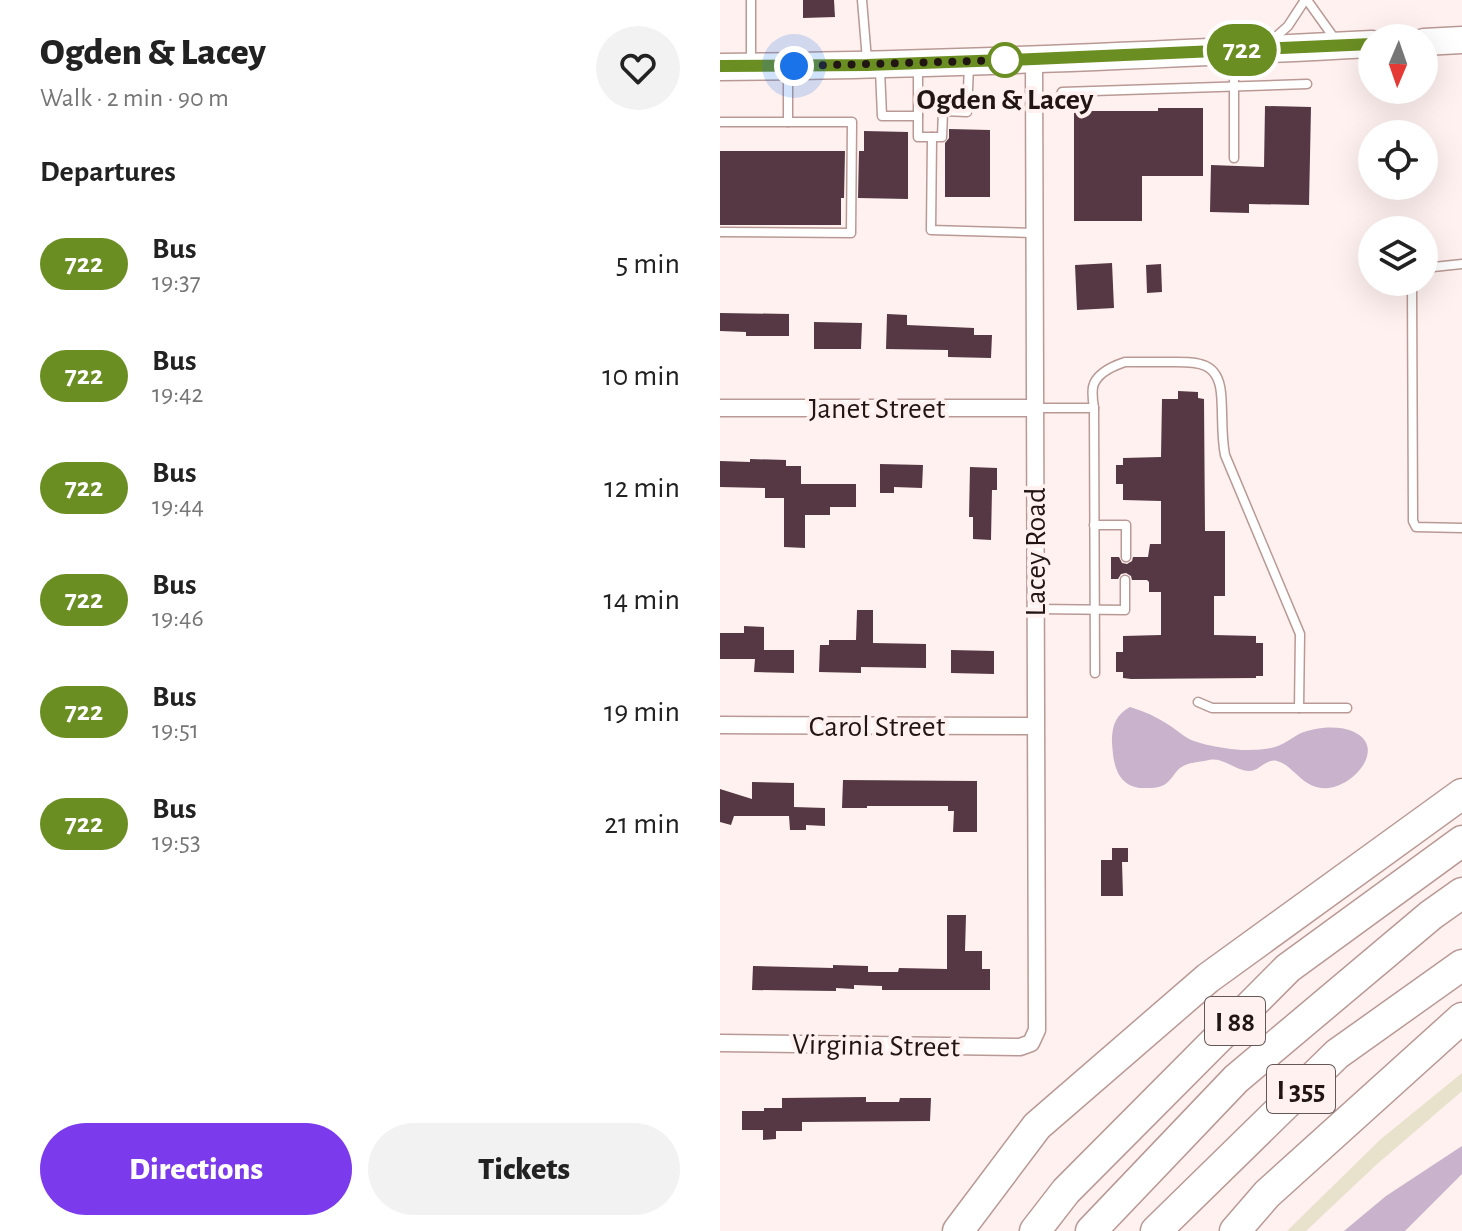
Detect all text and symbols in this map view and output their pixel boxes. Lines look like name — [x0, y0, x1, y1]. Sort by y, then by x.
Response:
line badge: 722 — [1196, 24, 1288, 76]
north arrow — [1358, 24, 1438, 104]
map controls — [1358, 24, 1438, 296]
button: heart — [596, 26, 680, 110]
text: Ogden & Lacey — [40, 34, 266, 72]
text: 722 — [1223, 36, 1261, 64]
marker: Ogden & Lacey — [988, 43, 1022, 77]
your location — [774, 46, 814, 86]
text: Walk · 2 min · 90 m — [40, 85, 229, 111]
place label: Ogden & Lacey — [917, 85, 1094, 115]
button: locate — [1358, 120, 1438, 200]
text: Departures — [40, 157, 176, 187]
button: layers — [1358, 216, 1438, 296]
text: Bus — [152, 234, 197, 264]
text: 5 min — [616, 249, 680, 279]
text: 722 — [65, 250, 103, 278]
text: 19:37 — [152, 269, 201, 295]
text: Bus — [152, 346, 197, 376]
text: 10 min — [602, 361, 680, 391]
text: 722 — [65, 362, 103, 390]
text: 19:42 — [152, 381, 203, 407]
street label: Janet Street — [809, 394, 946, 424]
text: Bus — [152, 458, 197, 488]
text: 12 min — [604, 473, 680, 503]
text: 722 — [65, 474, 103, 502]
street label: Lacey Road — [1021, 487, 1051, 617]
text: 19:44 — [152, 493, 204, 519]
text: Bus — [152, 570, 197, 600]
text: 14 min — [604, 585, 680, 615]
text: 722 — [65, 586, 103, 614]
text: 19:46 — [152, 605, 204, 631]
text: Bus — [152, 682, 197, 712]
text: 19 min — [604, 697, 680, 727]
text: 722 — [65, 698, 103, 726]
street label: Carol Street — [809, 712, 946, 742]
text: 19:51 — [152, 717, 199, 743]
text: Bus — [152, 794, 197, 824]
text: 21 min — [604, 809, 680, 839]
text: 722 — [65, 810, 103, 838]
text: 19:53 — [152, 829, 201, 855]
road number: I 88 — [1205, 997, 1265, 1045]
street label: Virginia Street — [792, 1030, 961, 1062]
road number: I 355 — [1267, 1065, 1335, 1113]
button: Directions — [40, 1123, 352, 1215]
button: Tickets — [368, 1123, 680, 1215]

